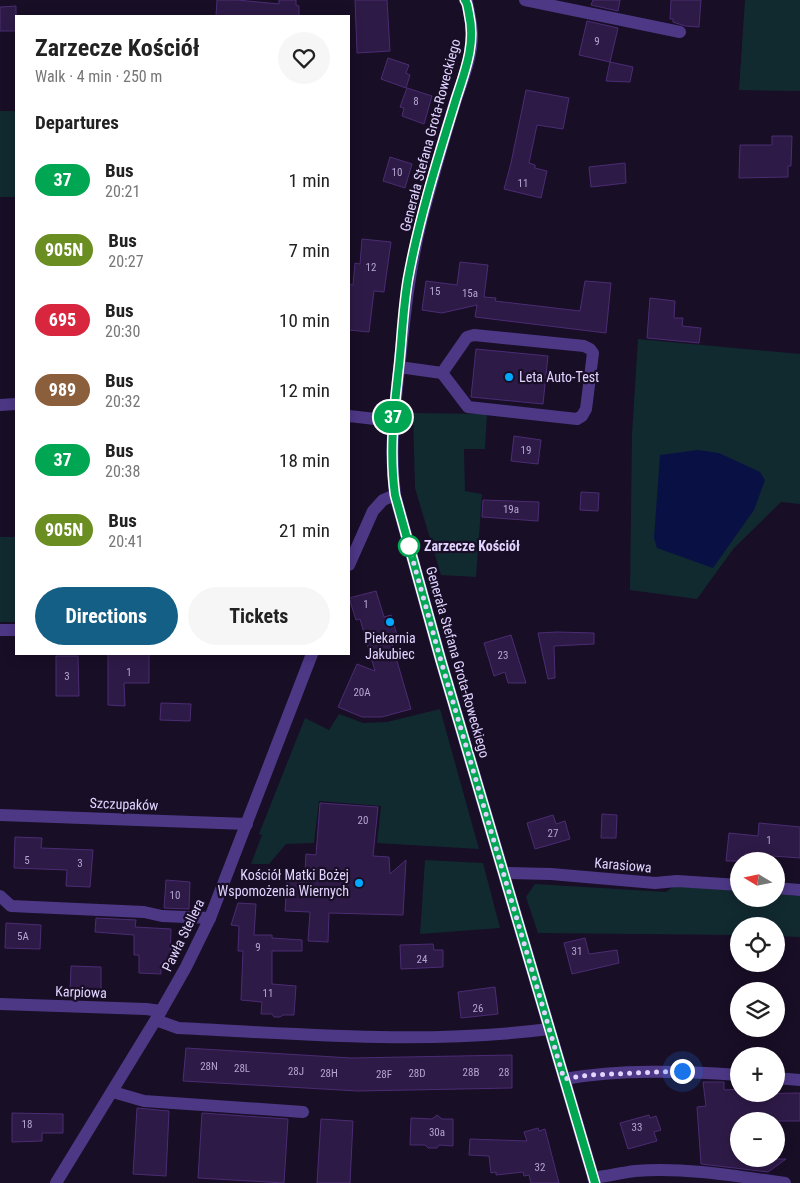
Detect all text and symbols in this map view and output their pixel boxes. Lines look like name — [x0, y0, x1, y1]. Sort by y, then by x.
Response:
button: heart — [278, 32, 330, 84]
text: Zarzecze Kościół — [35, 34, 200, 62]
house number: 9 — [594, 35, 600, 48]
street label: Generała Stefana Grota-Roweckiego — [397, 37, 463, 233]
text: Walk · 4 min · 250 m — [35, 67, 162, 86]
house number: 8 — [413, 95, 419, 108]
text: Departures — [35, 111, 119, 134]
text: Bus — [105, 159, 134, 182]
house number: 10 — [392, 166, 402, 179]
text: 37 — [53, 169, 72, 190]
text: 1 min — [288, 169, 330, 192]
house number: 11 — [518, 177, 528, 190]
text: 20:21 — [105, 182, 140, 201]
text: Bus — [108, 229, 137, 252]
text: 905N — [45, 239, 83, 260]
text: 7 min — [288, 239, 330, 262]
text: 20:27 — [108, 252, 144, 271]
house number: 12 — [366, 261, 376, 274]
house number: 15 — [430, 285, 440, 298]
house number: 15a — [462, 287, 478, 300]
text: Bus — [105, 299, 134, 322]
text: 695 — [49, 309, 76, 330]
text: 10 min — [279, 309, 330, 332]
text: 20:30 — [105, 322, 140, 341]
text: Bus — [105, 369, 134, 392]
place label: Leta Auto-Test — [519, 369, 599, 385]
marker: Leta Auto-Test — [503, 371, 515, 383]
text: 989 — [49, 379, 76, 400]
text: 12 min — [279, 379, 330, 402]
text: 20:32 — [105, 392, 140, 411]
line badge: 37 — [370, 401, 416, 433]
text: 37 — [384, 406, 402, 427]
text: Bus — [105, 439, 134, 462]
house number: 19 — [521, 444, 531, 457]
text: 37 — [53, 449, 72, 470]
text: 18 min — [279, 449, 330, 472]
text: 20:38 — [105, 462, 140, 481]
house number: 19a — [503, 503, 519, 516]
text: Bus — [108, 509, 137, 532]
text: 905N — [45, 519, 83, 540]
text: 21 min — [279, 519, 330, 542]
text: 20:41 — [108, 532, 144, 551]
marker: Zarzecze Kościół — [398, 535, 420, 557]
place label: Zarzecze Kościół — [424, 538, 520, 554]
street label: Generała Stefana Grota-Roweckiego — [423, 564, 493, 760]
button: Directions — [35, 587, 178, 645]
button: Tickets — [188, 587, 330, 645]
house number: 1 — [363, 598, 369, 611]
marker: Piekarnia Jakubiec — [384, 616, 396, 628]
place label: Piekarnia Jakubiec — [364, 630, 416, 662]
house number: 23 — [498, 649, 508, 662]
house number: 1 — [126, 666, 132, 679]
house number: 3 — [64, 670, 70, 683]
house number: 20A — [353, 686, 371, 699]
street label: Szczupaków — [89, 795, 159, 813]
house number: 20 — [358, 814, 368, 827]
house number: 27 — [548, 827, 558, 840]
house number: 1 — [766, 834, 772, 847]
north arrow — [730, 852, 785, 908]
map controls — [730, 852, 785, 1167]
house number: 5 — [24, 854, 30, 867]
street label: Karasiowa — [594, 855, 652, 875]
house number: 3 — [77, 857, 83, 870]
place label: Kościół Matki Bożej Wspomożenia Wiernych — [218, 867, 349, 899]
marker: Kościół Matki Bożej Wspomożenia Wiernych — [353, 877, 365, 889]
house number: 10 — [170, 889, 180, 902]
street label: Pawła Stellera — [159, 896, 207, 974]
button: locate — [730, 917, 785, 972]
house number: 5A — [17, 930, 30, 943]
house number: 9 — [255, 941, 261, 954]
house number: 31 — [572, 945, 582, 958]
house number: 24 — [417, 953, 428, 966]
button: layers — [730, 982, 785, 1037]
street label: Karpiowa — [55, 983, 107, 1001]
house number: 11 — [263, 987, 273, 1000]
house number: 26 — [473, 1002, 483, 1015]
button: + — [730, 1047, 785, 1102]
your location — [670, 1059, 695, 1084]
house number: 28N — [200, 1060, 218, 1073]
house number: 28L — [234, 1062, 250, 1075]
house number: 28J — [288, 1065, 304, 1078]
house number: 28B — [463, 1066, 479, 1079]
house number: 28 — [499, 1066, 509, 1079]
house number: 28H — [320, 1067, 338, 1080]
house number: 28D — [408, 1067, 426, 1080]
house number: 28F — [376, 1068, 392, 1081]
button: − — [730, 1112, 785, 1167]
house number: 18 — [22, 1118, 32, 1131]
house number: 33 — [632, 1121, 642, 1134]
house number: 30a — [429, 1126, 445, 1139]
house number: 32 — [535, 1161, 545, 1174]

